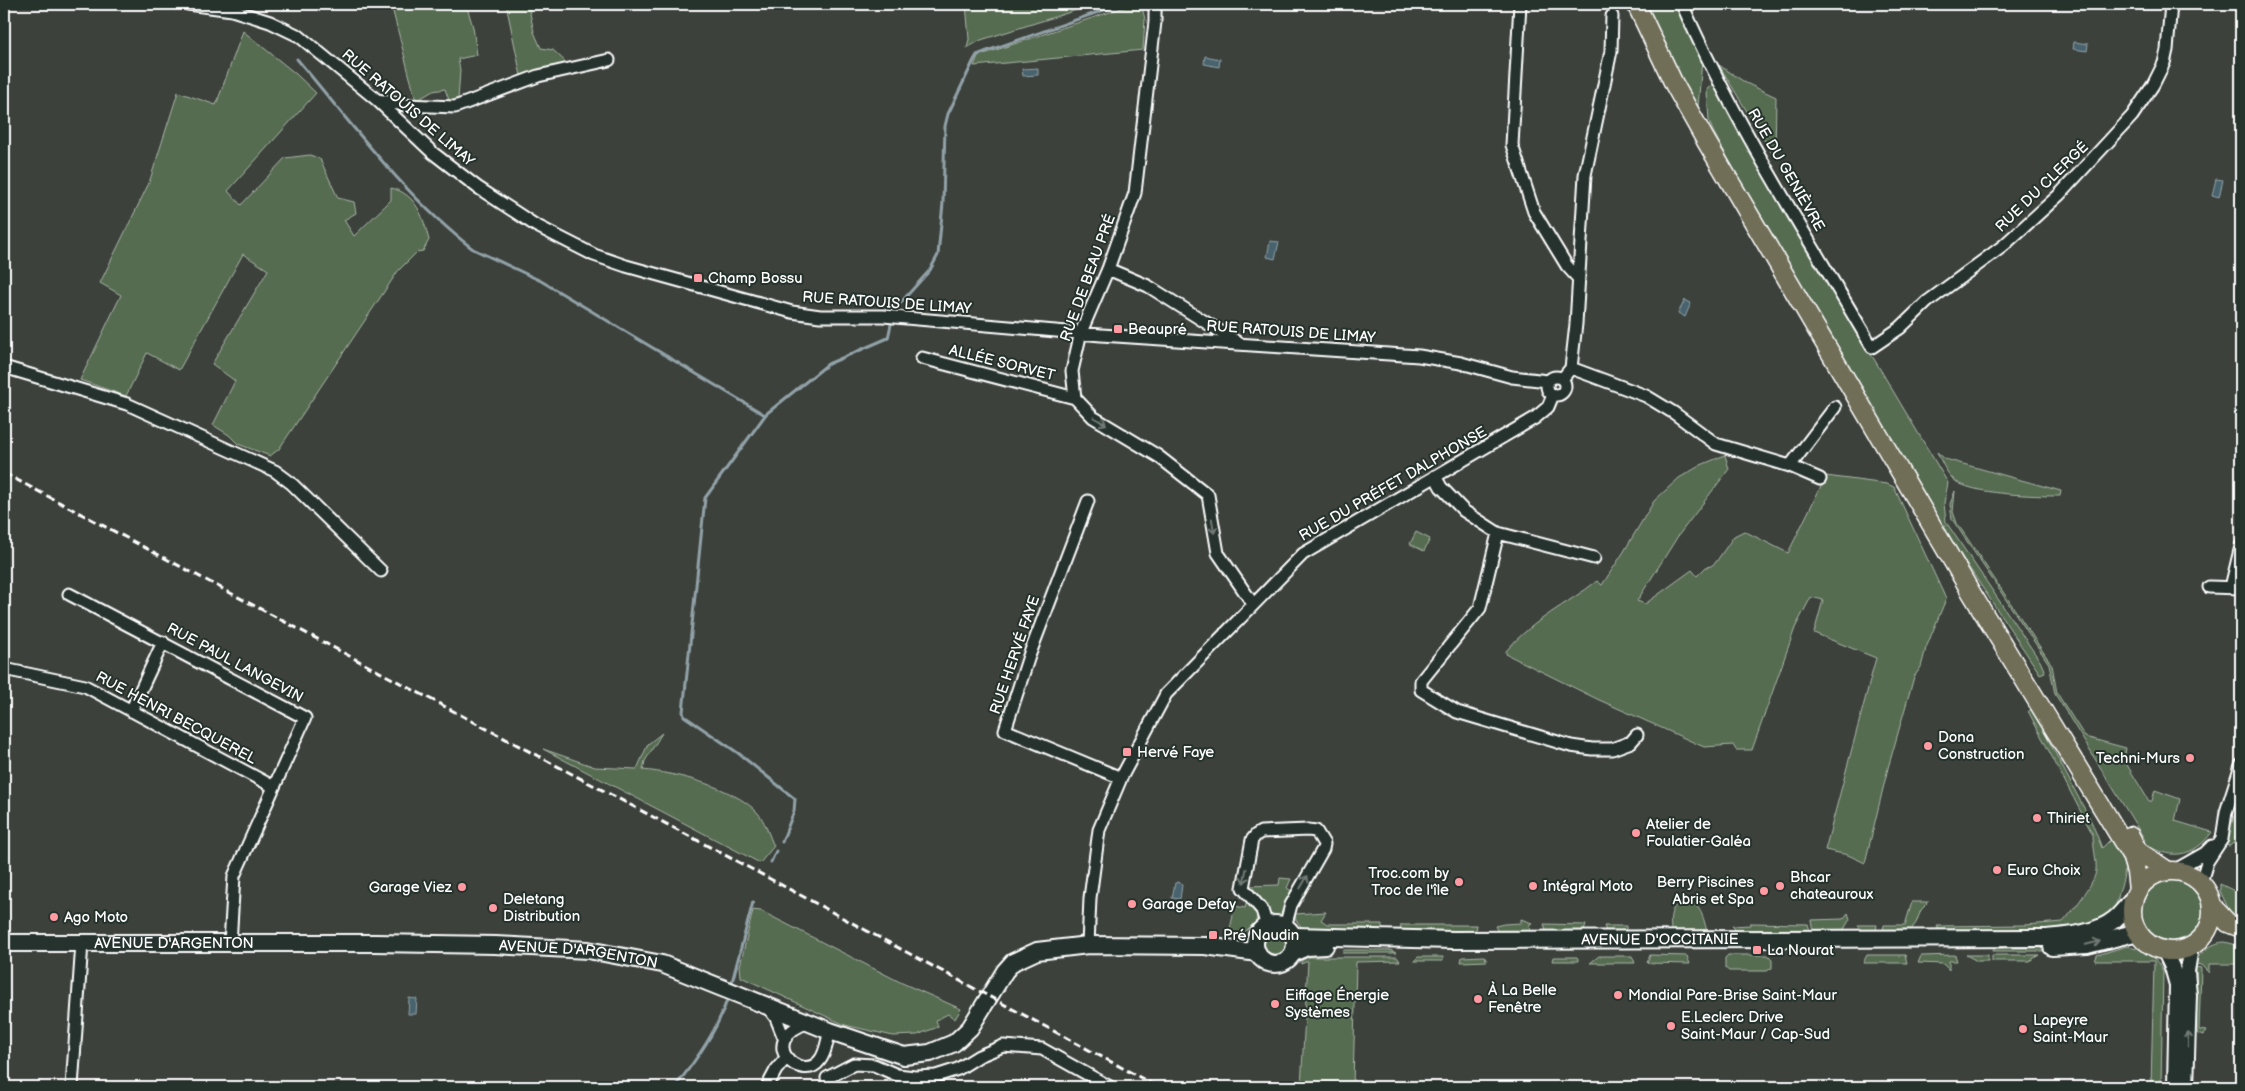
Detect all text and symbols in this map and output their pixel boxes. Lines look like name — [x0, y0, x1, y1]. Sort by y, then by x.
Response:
street label: RUE RATOUIS DE LIMAY — [338, 45, 478, 171]
street label: RUE DU GENIÈVRE — [1743, 105, 1829, 235]
street label: RUE DU CLERGÉ — [1991, 138, 2093, 236]
street label: RUE DE BEAU PRÉ — [1056, 212, 1120, 344]
place label: Champ Bossu — [708, 269, 803, 288]
marker: Champ Bossu — [692, 272, 704, 284]
street label: RUE RATOUIS DE LIMAY — [802, 288, 973, 318]
street label: RUE RATOUIS DE LIMAY — [1206, 317, 1377, 347]
place label: Beaupré — [1128, 320, 1187, 339]
marker: Beaupré — [1112, 323, 1124, 335]
street label: ALLÉE SORVET — [947, 341, 1057, 385]
one-way arrow — [1093, 416, 1107, 426]
street label: RUE DU PRÉFET DALPHONSE — [1296, 422, 1490, 546]
one-way arrow — [1209, 517, 1219, 533]
street label: RUE HERVÉ FAYE — [986, 593, 1044, 717]
street label: RUE PAUL LANGEVIN — [163, 619, 307, 707]
street label: RUE HENRI BECQUEREL — [92, 667, 260, 769]
place label: Dona Construction — [1938, 728, 2025, 764]
marker: Dona Construction — [1922, 740, 1934, 752]
place label: Hervé Faye — [1137, 743, 1214, 762]
marker: Hervé Faye — [1121, 746, 1133, 758]
place label: Techni-Murs — [2096, 749, 2181, 768]
marker: Techni-Murs — [2184, 752, 2196, 764]
place label: Thiriet — [2047, 809, 2090, 828]
marker: Thiriet — [2031, 812, 2043, 824]
place label: Atelier de Foulatier-Galéa — [1646, 815, 1751, 851]
marker: Atelier de Foulatier-Galéa — [1630, 827, 1642, 839]
place label: Euro Choix — [2007, 861, 2081, 880]
place label: Troc.com by Troc de l'île — [1368, 864, 1449, 900]
marker: Euro Choix — [1991, 864, 2003, 876]
one-way arrow — [1240, 867, 1250, 883]
place label: Bhcar chateauroux — [1790, 868, 1874, 904]
place label: Berry Piscines Abris et Spa — [1657, 873, 1755, 909]
one-way arrow — [1299, 876, 1309, 890]
marker: Troc.com by Troc de l'île — [1453, 876, 1465, 888]
place label: Intégral Moto — [1543, 877, 1633, 896]
place label: Garage Viez — [369, 878, 453, 897]
marker: Intégral Moto — [1527, 880, 1539, 892]
marker: Bhcar chateauroux — [1774, 880, 1786, 892]
marker: Garage Viez — [456, 881, 468, 893]
marker: Berry Piscines Abris et Spa — [1758, 885, 1770, 897]
place label: Deletang Distribution — [503, 890, 580, 926]
place label: Garage Defay — [1142, 895, 1236, 914]
marker: Garage Defay — [1126, 898, 1138, 910]
marker: Deletang Distribution — [487, 902, 499, 914]
place label: Ago Moto — [64, 908, 128, 927]
marker: Ago Moto — [48, 911, 60, 923]
place label: Pré Naudin — [1223, 926, 1299, 945]
marker: Pré Naudin — [1207, 929, 1219, 941]
street label: AVENUE D'OCCITANIE — [1581, 930, 1739, 949]
street label: AVENUE D'ARGENTON — [94, 934, 254, 953]
street label: AVENUE D'ARGENTON — [499, 936, 659, 972]
one-way arrow — [2084, 938, 2100, 947]
place label: La Nourat — [1767, 941, 1834, 960]
marker: La Nourat — [1751, 944, 1763, 956]
place label: À La Belle Fenêtre — [1488, 981, 1557, 1017]
place label: Eiffage Énergie Systèmes — [1285, 986, 1389, 1022]
place label: Mondial Pare-Brise Saint-Maur — [1628, 986, 1837, 1005]
marker: Mondial Pare-Brise Saint-Maur — [1612, 989, 1624, 1001]
marker: À La Belle Fenêtre — [1472, 993, 1484, 1005]
marker: Eiffage Énergie Systèmes — [1269, 998, 1281, 1010]
place label: E.Leclerc Drive Saint-Maur / Cap-Sud — [1681, 1008, 1830, 1044]
place label: Lapeyre Saint-Maur — [2033, 1011, 2108, 1047]
marker: E.Leclerc Drive Saint-Maur / Cap-Sud — [1665, 1020, 1677, 1032]
marker: Lapeyre Saint-Maur — [2017, 1023, 2029, 1035]
one-way arrow — [2183, 1031, 2192, 1047]

